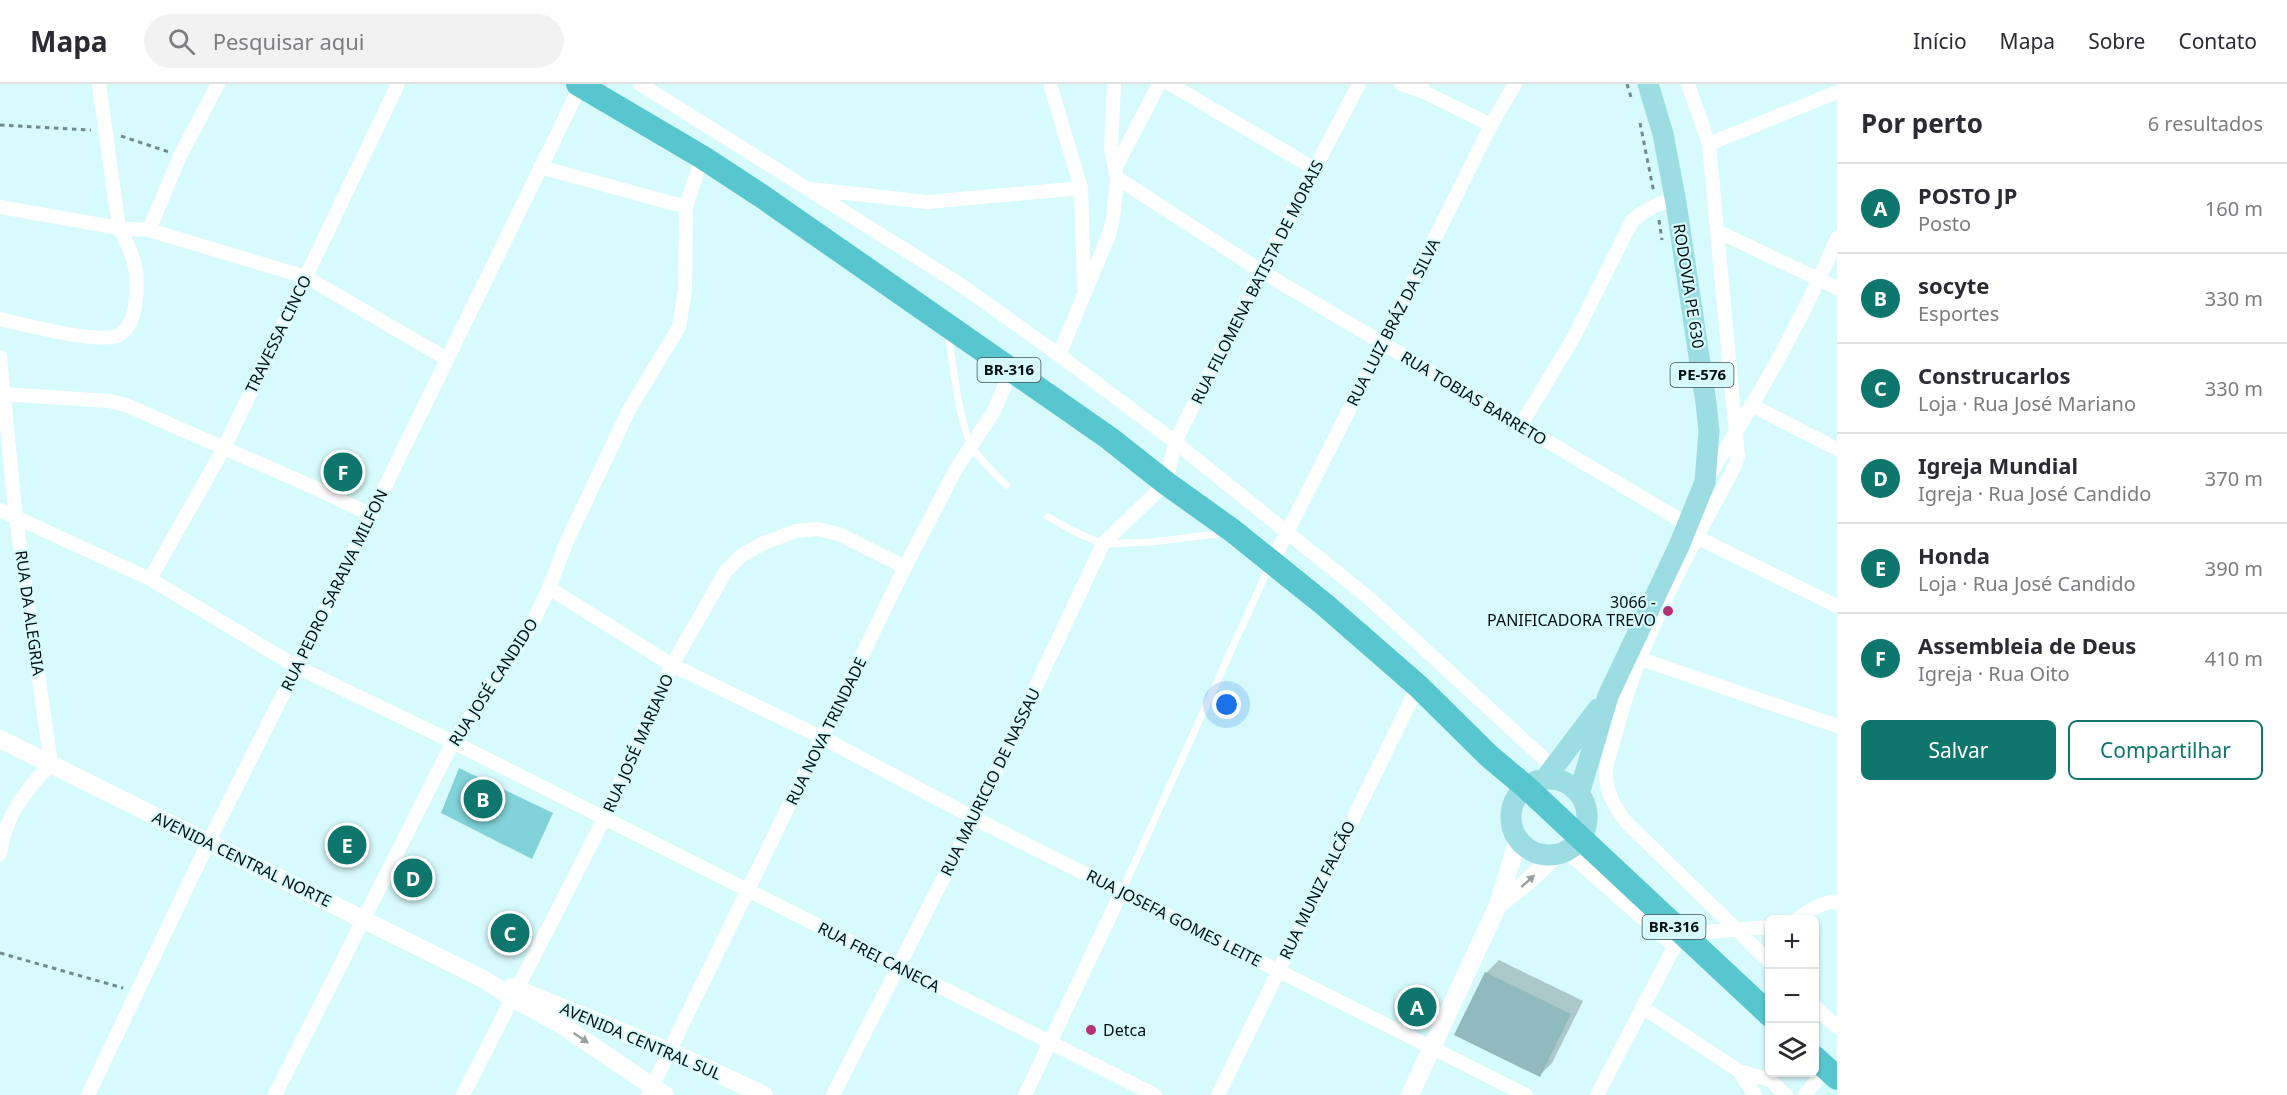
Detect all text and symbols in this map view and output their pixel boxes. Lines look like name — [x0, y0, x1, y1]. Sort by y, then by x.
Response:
search box — [144, 14, 564, 68]
text: Mapa — [30, 22, 108, 60]
icon: search — [165, 25, 198, 58]
text: Pesquisar aqui — [213, 26, 365, 56]
text: Início — [1913, 27, 1967, 55]
text: Mapa — [2000, 27, 2055, 55]
text: Sobre — [2088, 27, 2145, 55]
text: Contato — [2178, 27, 2257, 55]
text: Por perto — [1861, 105, 1983, 141]
text: 6 resultados — [2148, 110, 2263, 137]
street label: RUA FILOMENA BATISTA DE MORAIS — [1186, 156, 1328, 408]
text: POSTO JP — [1918, 180, 2018, 210]
text: A — [1874, 195, 1887, 222]
text: 160 m — [2205, 195, 2263, 222]
text: Posto — [1918, 210, 1971, 237]
street label: RODOVIA PE 630 — [1668, 222, 1710, 350]
street label: RUA LUIZ BRÁZ DA SILVA — [1341, 234, 1445, 410]
text: socyte — [1918, 270, 1989, 300]
street label: TRAVESSA CINCO — [240, 271, 316, 397]
text: B — [1874, 285, 1887, 312]
text: 330 m — [2205, 285, 2263, 312]
text: Esportes — [1918, 300, 1999, 327]
street label: RUA TOBIAS BARRETO — [1397, 346, 1551, 450]
road number: BR-316 — [978, 358, 1040, 382]
text: Construcarlos — [1918, 360, 2071, 390]
road number: PE-576 — [1670, 363, 1734, 387]
text: C — [1874, 375, 1887, 402]
text: 330 m — [2205, 375, 2263, 402]
text: Loja · Rua José Mariano — [1918, 390, 2136, 417]
pin: F — [324, 450, 362, 494]
text: Igreja Mundial — [1918, 450, 2078, 480]
text: D — [1873, 465, 1888, 492]
text: 370 m — [2205, 465, 2263, 492]
text: Igreja · Rua José Candido — [1918, 480, 2151, 507]
street label: RUA PEDRO SARAIVA MILFON — [275, 485, 393, 695]
text: Honda — [1918, 540, 1990, 570]
street label: RUA DA ALEGRIA — [10, 549, 50, 678]
text: E — [1875, 555, 1886, 582]
text: 390 m — [2205, 555, 2263, 582]
text: Loja · Rua José Candido — [1918, 570, 2136, 597]
place label: 3066 - PANIFICADORA TREVO — [1487, 591, 1656, 631]
marker: 3066 - PANIFICADORA TREVO — [1661, 604, 1675, 618]
street label: RUA JOSÉ CANDIDO — [443, 614, 543, 750]
text: Assembleia de Deus — [1918, 630, 2136, 660]
text: F — [1875, 645, 1886, 672]
text: 410 m — [2205, 645, 2263, 672]
street label: RUA NOVA TRINDADE — [781, 653, 871, 809]
text: Igreja · Rua Oito — [1918, 660, 2070, 687]
street label: RUA JOSÉ MARIANO — [598, 670, 678, 816]
street label: RUA MAURICIO DE NASSAU — [935, 684, 1045, 880]
your location — [1212, 690, 1241, 719]
button: Salvar — [1861, 720, 2056, 780]
button: Compartilhar — [2068, 720, 2263, 780]
pin: B — [464, 776, 502, 822]
street label: AVENIDA CENTRAL NORTE — [149, 806, 335, 912]
street label: RUA MUNIZ FALCÃO — [1274, 817, 1360, 963]
pin: E — [328, 822, 366, 867]
pin: D — [394, 856, 432, 900]
street label: RUA JOSEFA GOMES LEITE — [1083, 864, 1265, 972]
one-way arrow — [1520, 875, 1535, 888]
pin: C — [490, 910, 530, 956]
road number: BR-316 — [1642, 915, 1706, 939]
map controls — [1765, 915, 1819, 1077]
button: + — [1765, 915, 1819, 969]
street label: RUA FREI CANECA — [814, 917, 945, 998]
button: − — [1765, 969, 1819, 1023]
pin: A — [1398, 984, 1436, 1030]
street label: AVENIDA CENTRAL SUL — [557, 997, 725, 1085]
place label: Detca — [1103, 1019, 1146, 1041]
marker: Detca — [1084, 1023, 1098, 1037]
button: layers — [1765, 1023, 1819, 1077]
one-way arrow — [573, 1032, 589, 1043]

